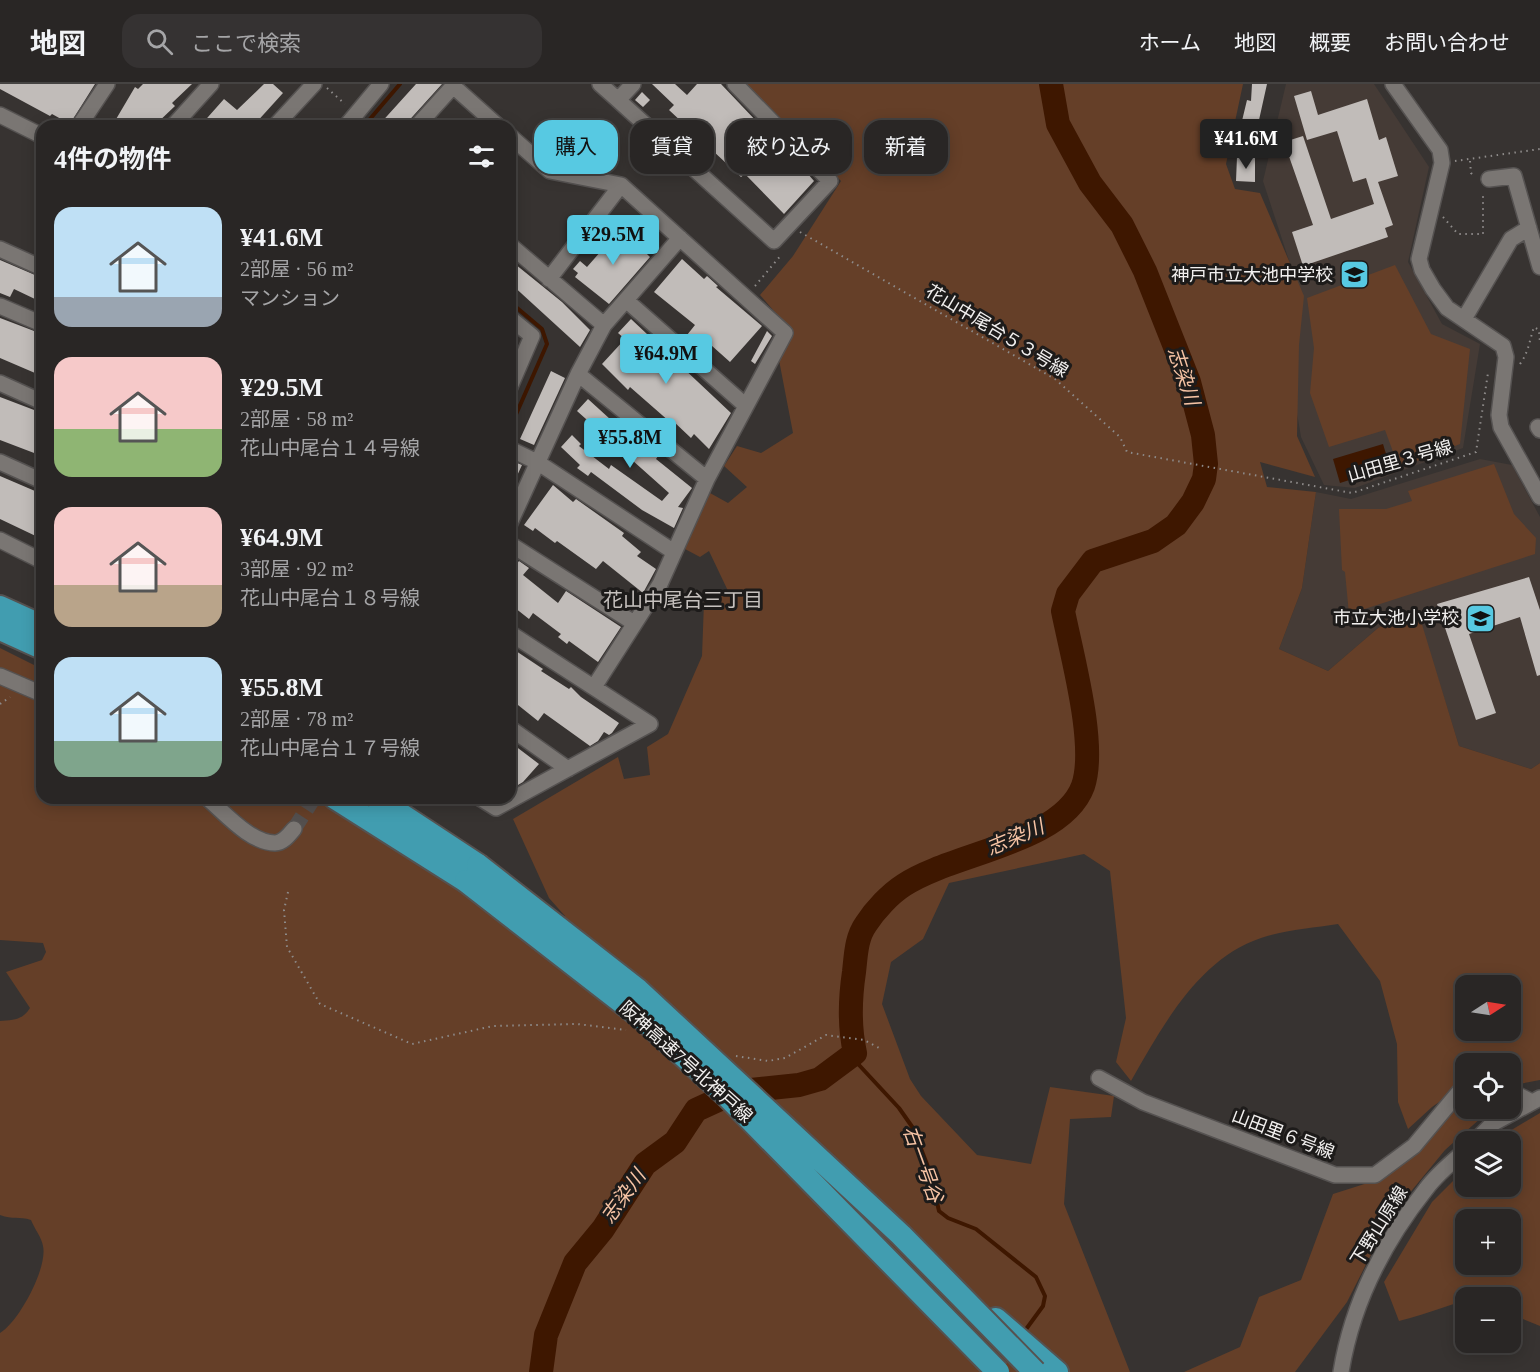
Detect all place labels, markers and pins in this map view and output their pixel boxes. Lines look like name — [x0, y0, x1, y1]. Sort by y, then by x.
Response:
pin: ¥41.6M — [1197, 119, 1295, 170]
pin: ¥29.5M — [564, 215, 662, 266]
school or university icon: 神戸市立大池中学校 — [1338, 259, 1370, 291]
place label: 神戸市立大池中学校 — [1171, 265, 1333, 285]
pin: ¥64.9M — [617, 334, 715, 385]
pin: ¥55.8M — [581, 418, 679, 469]
school or university icon: 市立大池小学校 — [1464, 602, 1496, 634]
place label: 市立大池小学校 — [1333, 608, 1459, 628]

